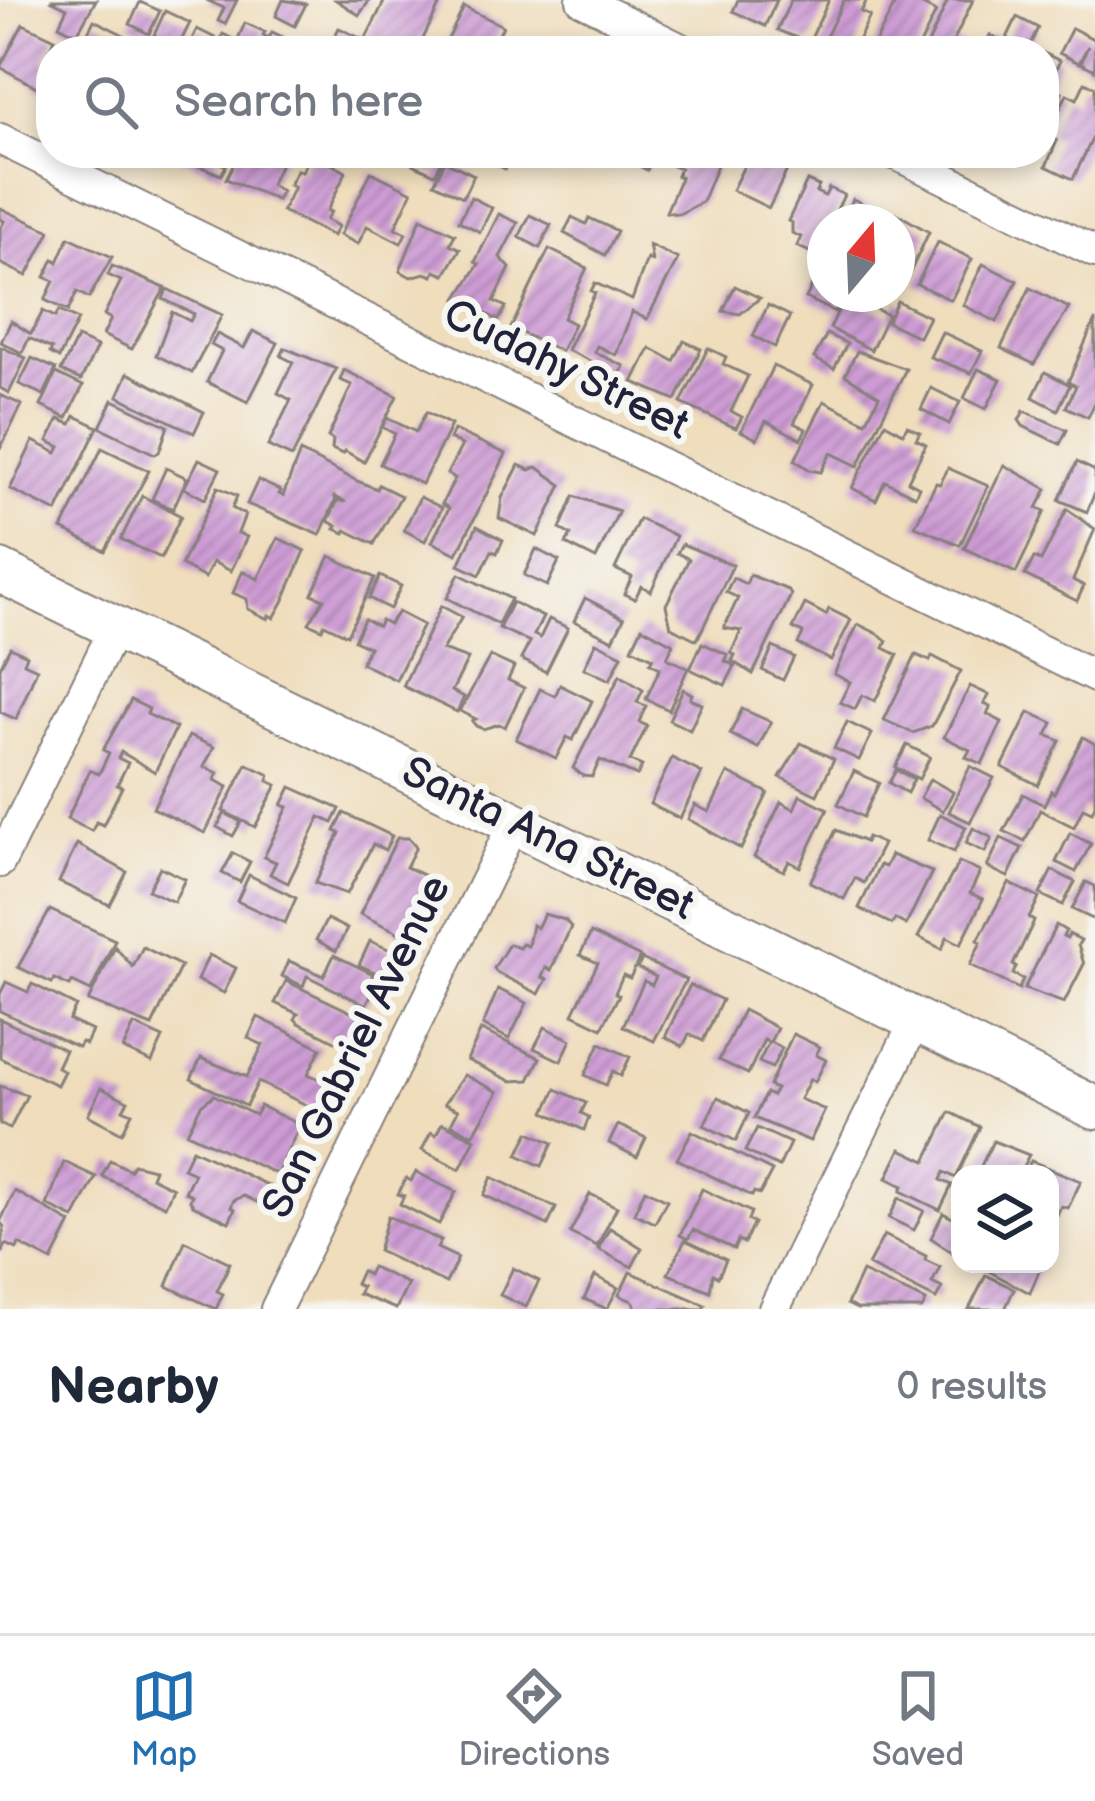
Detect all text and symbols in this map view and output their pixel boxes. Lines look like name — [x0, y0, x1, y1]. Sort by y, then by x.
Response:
search box — [36, 36, 1059, 168]
icon: search — [78, 69, 144, 135]
text: Search here — [174, 75, 423, 130]
north arrow — [807, 204, 915, 312]
street label: Cudahy Street — [435, 289, 697, 451]
street label: Santa Ana Street — [394, 746, 702, 932]
street label: San Gabriel Avenue — [252, 867, 462, 1227]
map controls — [951, 1165, 1059, 1273]
button: layers — [951, 1165, 1059, 1273]
text: Nearby — [48, 1357, 219, 1418]
text: 0 results — [896, 1364, 1047, 1411]
tab: Map — [131, 1663, 197, 1775]
tab: Directions — [458, 1663, 610, 1775]
tab: Saved — [872, 1663, 964, 1775]

